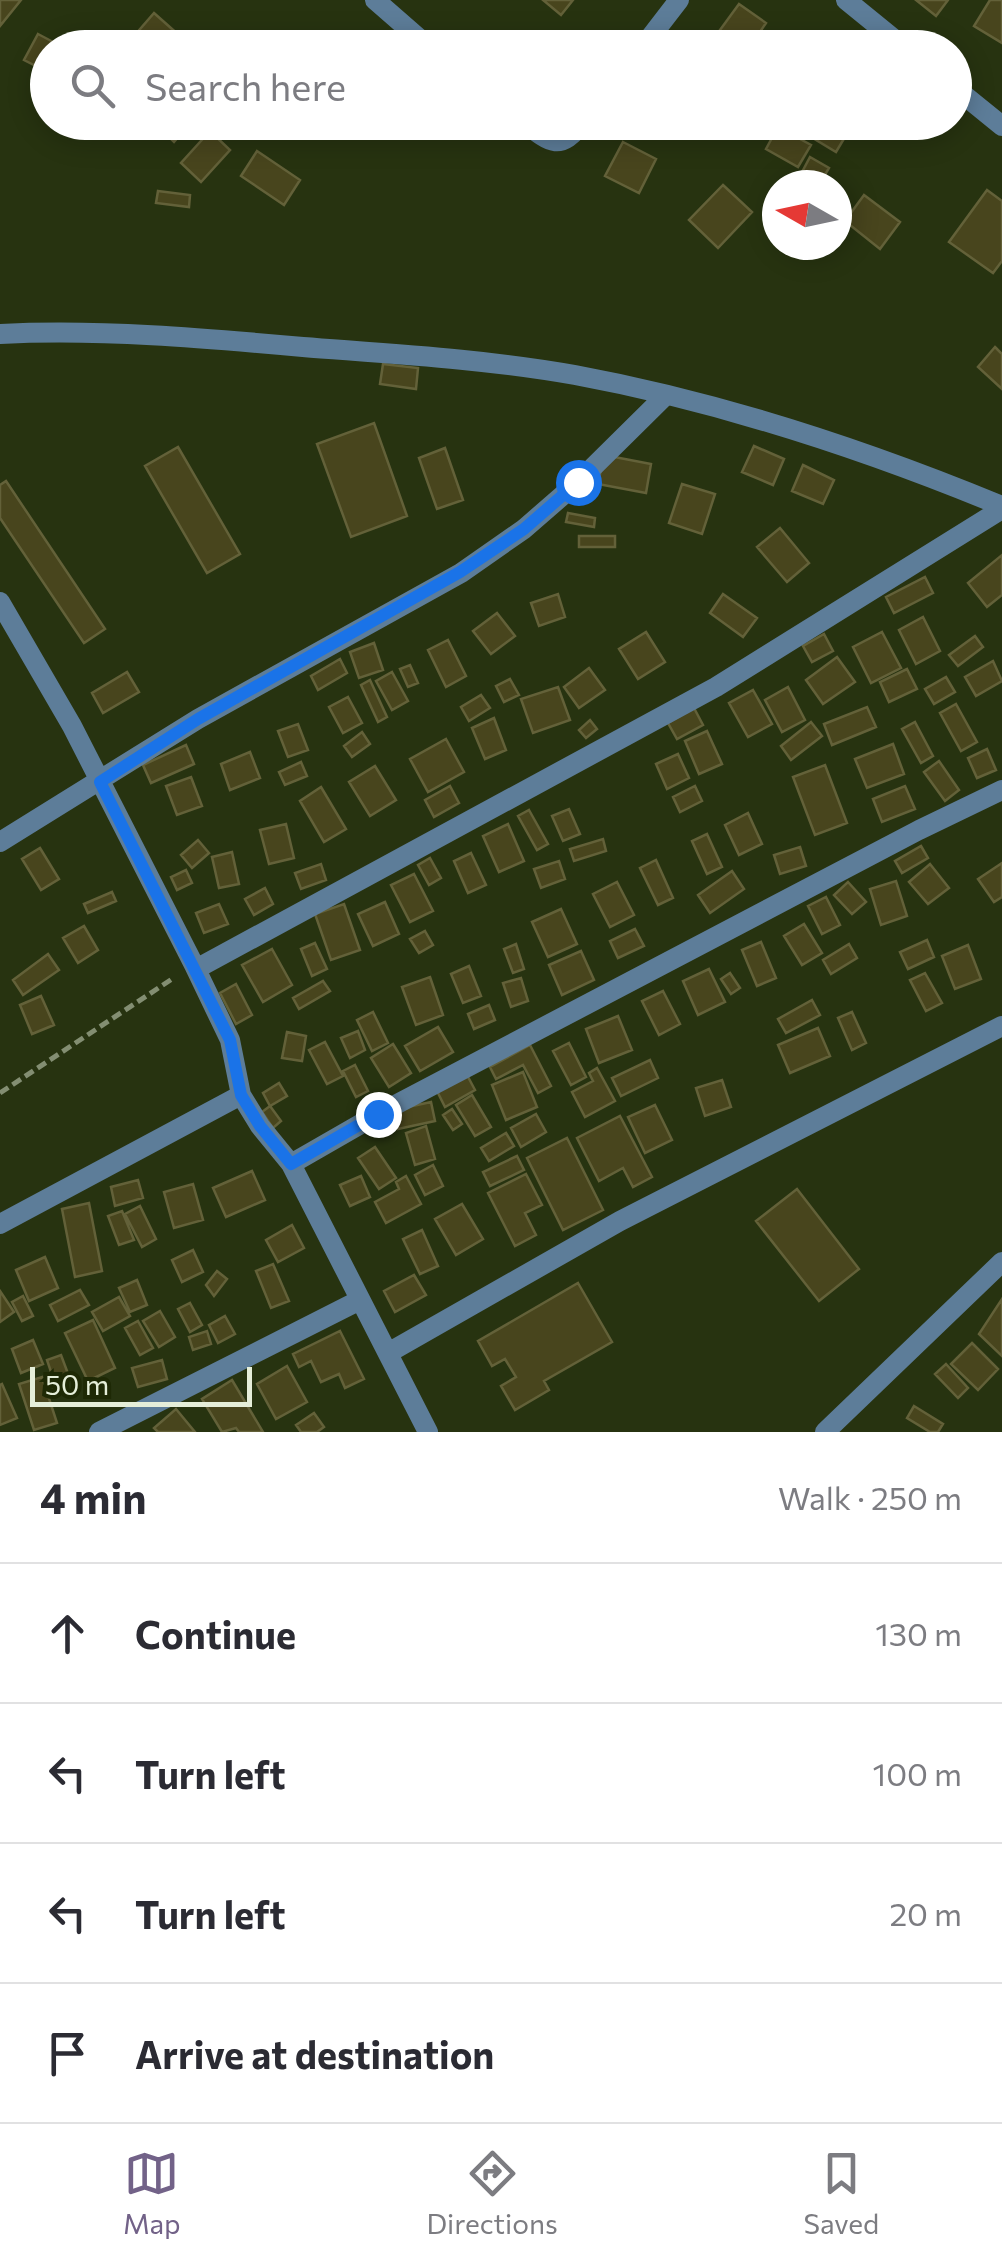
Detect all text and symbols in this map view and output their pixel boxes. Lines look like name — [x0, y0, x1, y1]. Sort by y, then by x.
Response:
search box — [30, 30, 972, 140]
icon: search — [65, 58, 120, 113]
text: Search here — [145, 62, 346, 109]
north arrow — [762, 170, 852, 260]
route start — [556, 460, 602, 506]
route end — [356, 1092, 402, 1138]
scale bar — [30, 1362, 252, 1406]
text: 50 m — [45, 1367, 109, 1401]
text: 4 min — [40, 1471, 146, 1523]
text: Walk · 250 m — [778, 1477, 962, 1517]
icon: ahead — [40, 1606, 95, 1661]
text: Continue — [135, 1610, 296, 1657]
text: 130 m — [875, 1613, 962, 1653]
icon: left — [40, 1746, 95, 1801]
text: Turn left — [135, 1750, 286, 1797]
text: 100 m — [873, 1753, 962, 1793]
icon: left — [40, 1886, 95, 1941]
text: Turn left — [135, 1890, 286, 1937]
text: 20 m — [889, 1893, 962, 1933]
icon: arrive — [40, 2026, 95, 2081]
text: Arrive at destination — [135, 2030, 494, 2077]
tab: Map — [123, 2146, 181, 2240]
tab: Directions — [426, 2146, 558, 2240]
tab: Saved — [804, 2146, 879, 2240]

